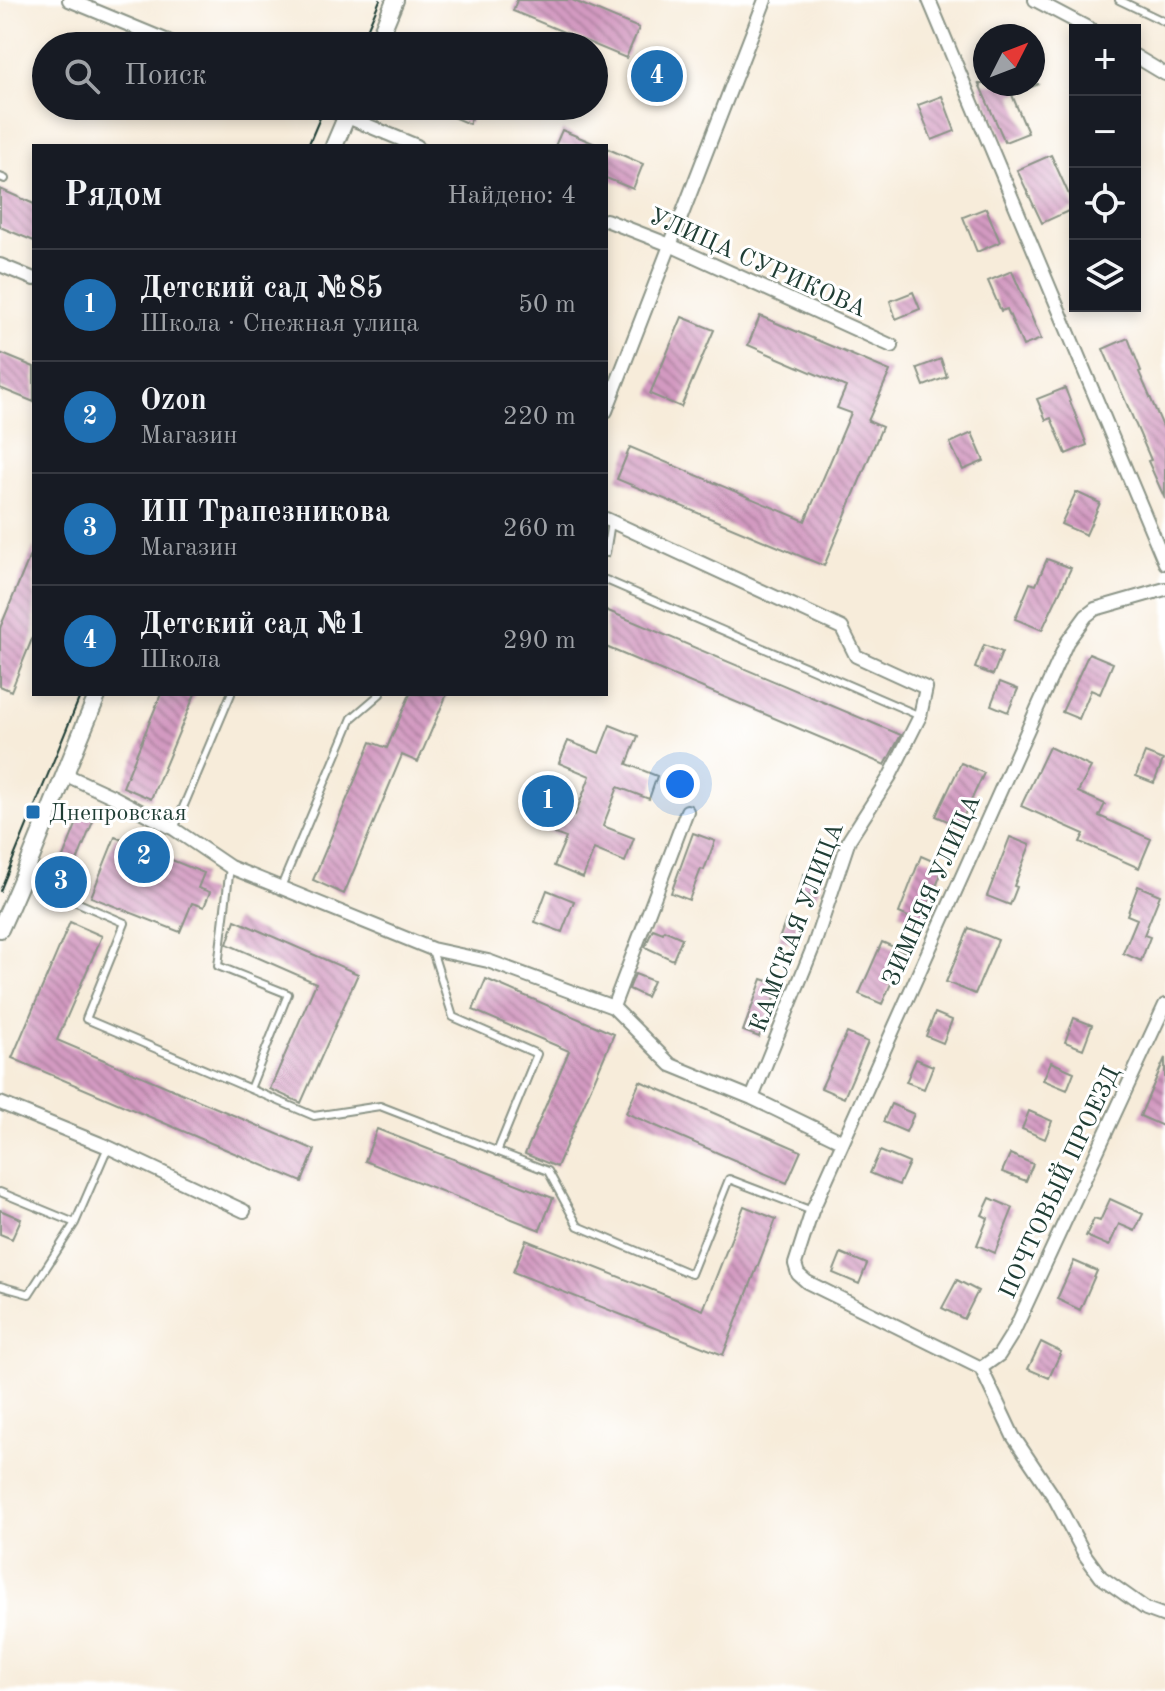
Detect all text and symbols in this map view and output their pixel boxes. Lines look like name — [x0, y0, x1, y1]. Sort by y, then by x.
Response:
north arrow — [973, 24, 1045, 96]
map controls — [1069, 24, 1141, 312]
button: + — [1069, 24, 1141, 96]
search box — [32, 32, 608, 120]
pin: 4 — [631, 46, 683, 106]
icon: search — [60, 54, 104, 98]
text: Поиск — [124, 61, 207, 91]
button: − — [1069, 96, 1141, 168]
button: locate — [1069, 168, 1141, 240]
text: Рядом — [64, 179, 163, 213]
text: Найдено: 4 — [447, 183, 576, 209]
street label: УЛИЦА СУРИКОВА — [645, 205, 870, 323]
button: layers — [1069, 240, 1141, 312]
text: Детский сад №85 — [140, 274, 383, 304]
text: 1 — [82, 292, 98, 318]
text: 50 m — [518, 292, 576, 318]
text: Школа · Снежная улица — [140, 311, 419, 337]
text: Ozon — [140, 386, 207, 416]
text: 2 — [82, 404, 98, 430]
text: 220 m — [503, 404, 576, 430]
text: Магазин — [140, 423, 238, 449]
text: ИП Трапезникова — [140, 498, 390, 528]
text: 3 — [82, 516, 98, 542]
text: 260 m — [503, 516, 576, 542]
text: Магазин — [140, 535, 238, 561]
text: Детский сад №1 — [140, 610, 366, 640]
text: 4 — [82, 628, 98, 654]
text: 290 m — [503, 628, 576, 654]
text: Школа — [140, 647, 221, 673]
your location — [660, 764, 700, 804]
pin: 1 — [522, 771, 574, 831]
street label: ЗИМНЯЯ УЛИЦА — [880, 792, 986, 990]
place label: Днепровская — [49, 802, 187, 826]
marker: Днепровская — [24, 803, 42, 821]
street label: КАМСКАЯ УЛИЦА — [747, 820, 849, 1036]
pin: 2 — [118, 827, 170, 887]
pin: 3 — [35, 852, 87, 912]
street label: ПОЧТОВЫЙ ПРОЕЗД — [992, 1061, 1125, 1303]

